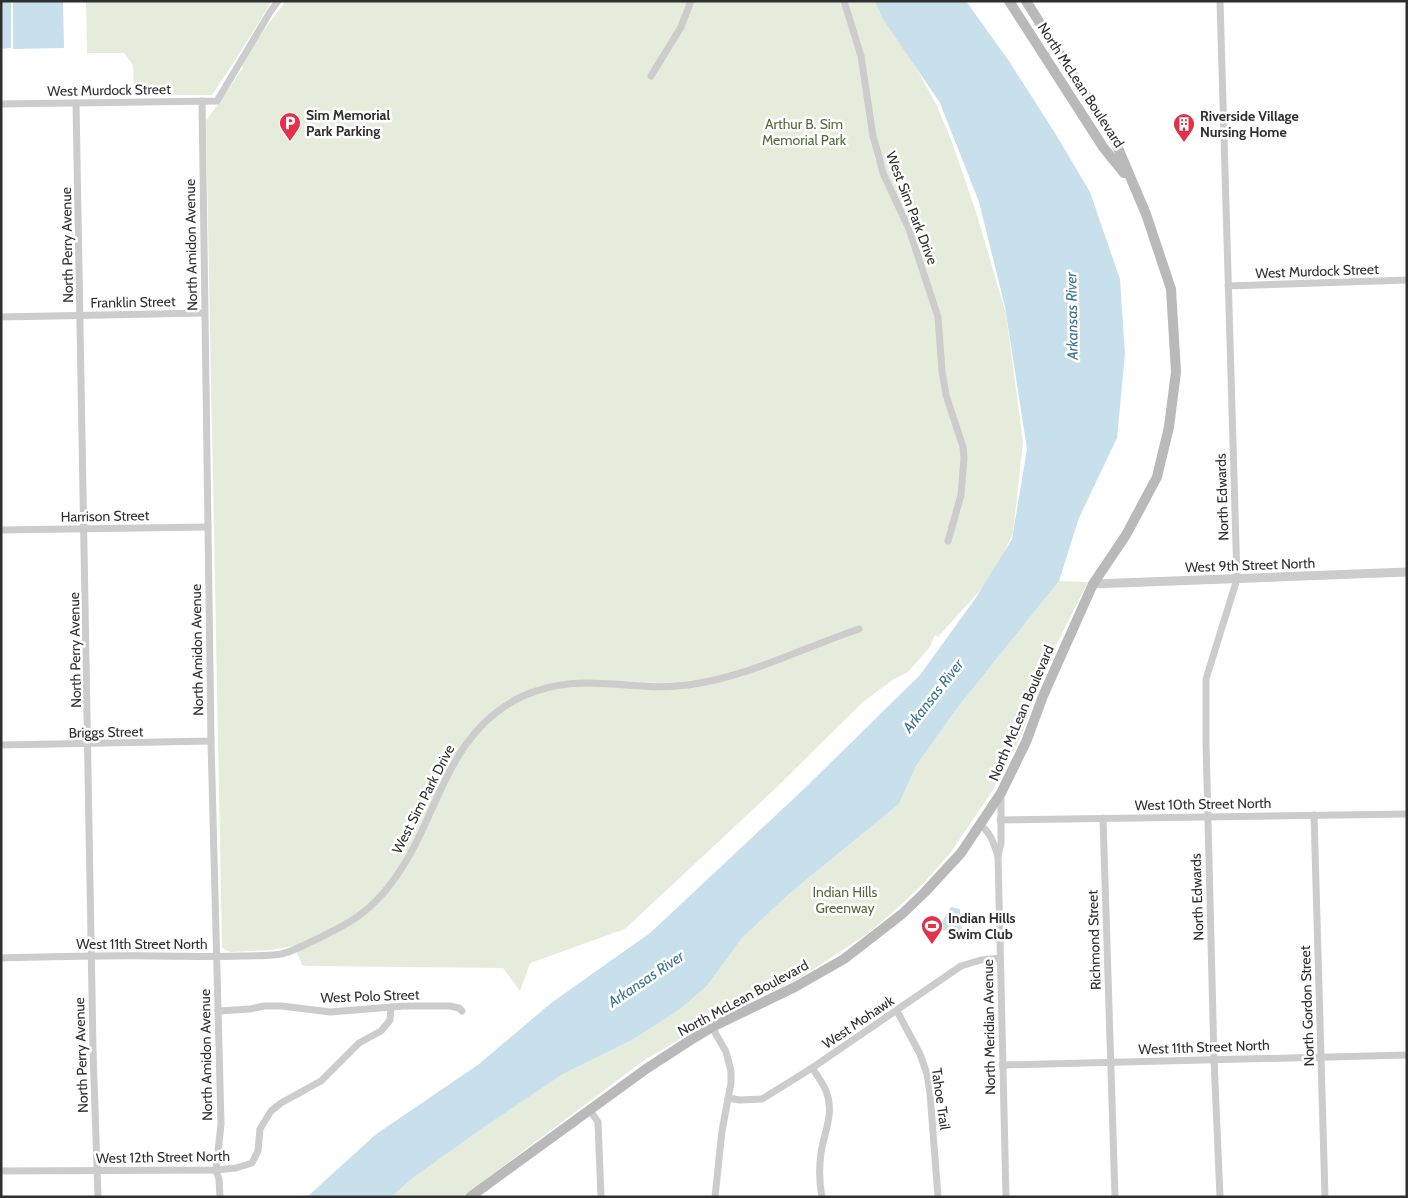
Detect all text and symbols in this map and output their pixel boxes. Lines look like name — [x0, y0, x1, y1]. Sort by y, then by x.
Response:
street label: North McLean Boulevard — [1034, 19, 1128, 151]
street label: West Murdock Street — [47, 80, 171, 100]
place label: Sim Memorial Park Parking — [306, 106, 390, 140]
place label: Riverside Village Nursing Home — [1200, 107, 1299, 141]
parking icon: Sim Memorial Park Parking — [278, 111, 302, 142]
building icon: Riverside Village Nursing Home — [1172, 112, 1196, 143]
park label: Arthur B. Sim Memorial Park — [762, 115, 847, 149]
street label: West Sim Park Drive — [882, 149, 942, 267]
street label: North Amidon Avenue — [181, 179, 201, 311]
street label: North Perry Avenue — [57, 187, 77, 303]
street label: West Murdock Street — [1255, 260, 1379, 282]
water label: Arkansas River — [1062, 271, 1082, 361]
street label: Franklin Street — [90, 292, 176, 312]
street label: North Edwards — [1211, 453, 1233, 541]
street label: Harrison Street — [60, 506, 150, 526]
street label: West 9th Street North — [1185, 554, 1315, 576]
street label: North Amidon Avenue — [187, 584, 207, 716]
street label: North Perry Avenue — [65, 592, 85, 708]
street label: North McLean Boulevard — [984, 642, 1058, 784]
water label: Arkansas River — [898, 655, 968, 737]
street label: Briggs Street — [69, 722, 144, 742]
street label: West Sim Park Drive — [388, 742, 458, 856]
street label: West 10th Street North — [1135, 794, 1271, 814]
street label: North Edwards — [1186, 853, 1208, 941]
park label: Indian Hills Greenway — [813, 883, 878, 917]
street label: Richmond Street — [1083, 889, 1105, 990]
place label: Indian Hills Swim Club — [948, 909, 1016, 943]
sports icon: Indian Hills Swim Club — [920, 914, 944, 945]
street label: West 11th Street North — [76, 935, 208, 953]
street label: North Gordon Street — [1296, 945, 1318, 1067]
water label: Arkansas River — [604, 946, 689, 1012]
street label: North McLean Boulevard — [674, 956, 812, 1040]
street label: North Meridian Avenue — [979, 959, 999, 1095]
street label: West Polo Street — [320, 985, 420, 1007]
street label: North Amidon Avenue — [196, 989, 216, 1121]
street label: West Mohawk — [819, 991, 898, 1053]
street label: North Perry Avenue — [70, 997, 92, 1113]
street label: West 11th Street North — [1138, 1036, 1270, 1058]
street label: Tahoe Trail — [928, 1067, 954, 1132]
street label: West 12th Street North — [96, 1147, 230, 1167]

